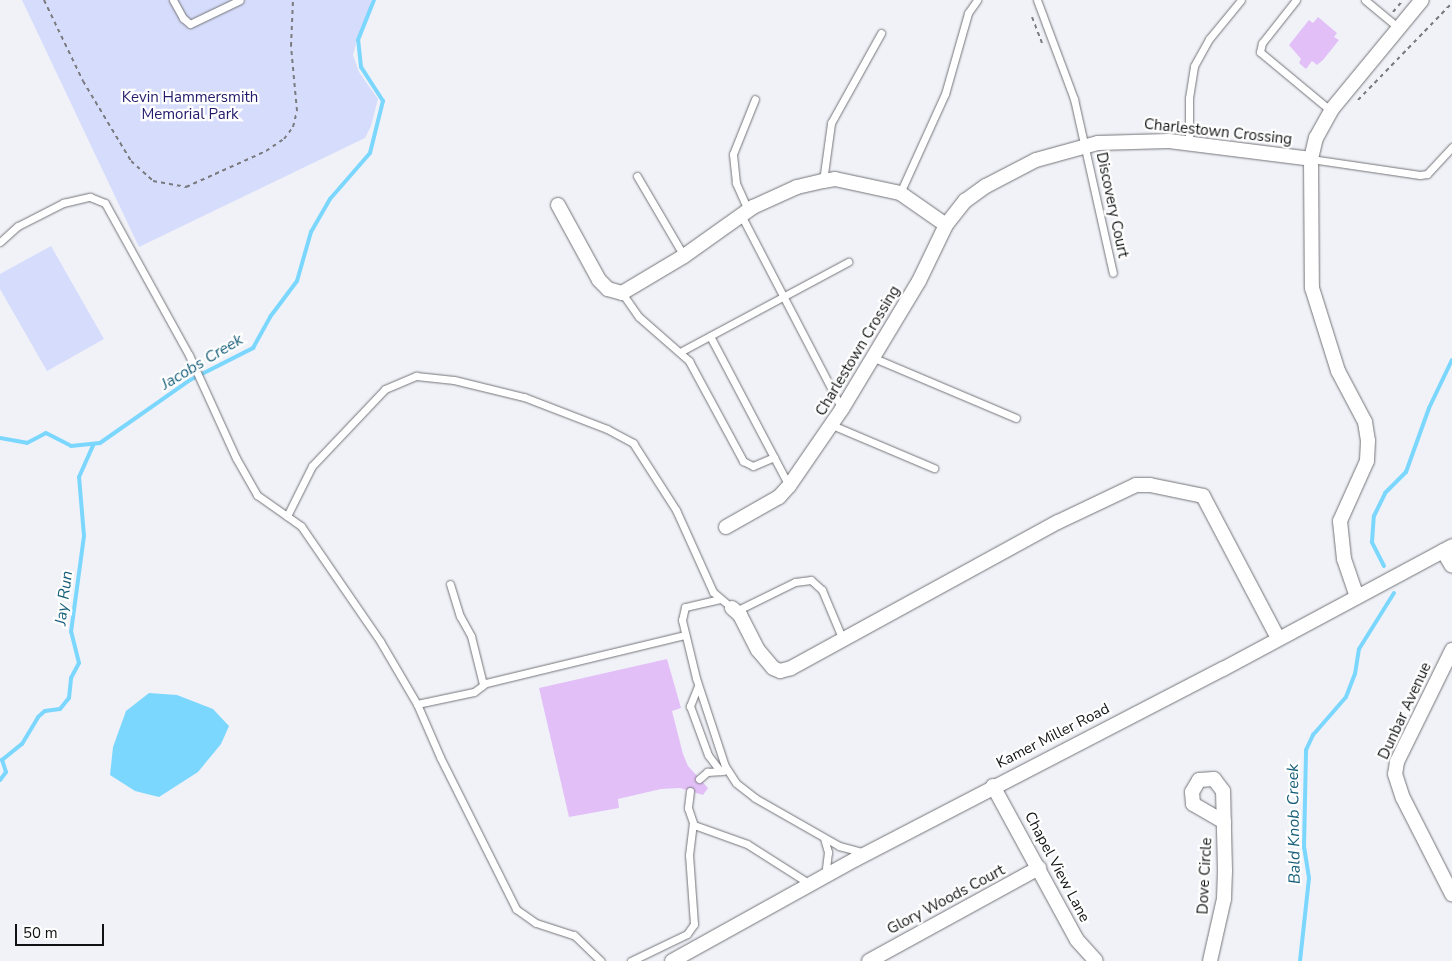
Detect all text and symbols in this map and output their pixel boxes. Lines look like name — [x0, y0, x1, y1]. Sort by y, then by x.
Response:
park label: Kevin Hammersmith Memorial Park — [122, 88, 258, 123]
street label: Charlestown Crossing — [1143, 115, 1293, 149]
street label: Discovery Court — [1092, 151, 1132, 259]
street label: Charlestown Crossing — [812, 283, 904, 419]
water label: Jacobs Creek — [157, 330, 247, 394]
water label: Jay Run — [51, 570, 77, 626]
street label: Dunbar Avenue — [1375, 660, 1435, 762]
street label: Kamer Miller Road — [993, 700, 1113, 772]
water label: Bald Knob Creek — [1283, 764, 1305, 884]
street label: Chapel View Lane — [1020, 809, 1094, 925]
street label: Dove Circle — [1194, 837, 1216, 915]
street label: Glory Woods Court — [884, 861, 1008, 939]
scale bar — [18, 914, 106, 946]
text: 50 m — [23, 923, 58, 943]

